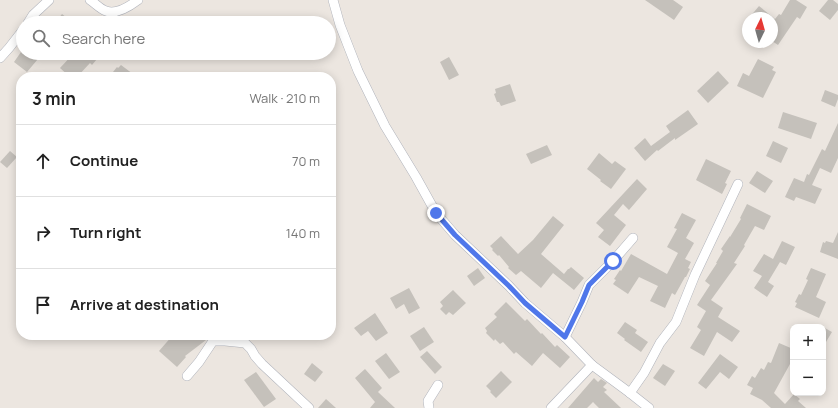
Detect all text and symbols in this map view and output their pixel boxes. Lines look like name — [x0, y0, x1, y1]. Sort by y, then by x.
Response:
north arrow — [742, 12, 778, 48]
search box — [16, 16, 336, 60]
icon: search — [30, 27, 52, 49]
text: Search here — [62, 28, 145, 49]
text: 3 min — [32, 87, 76, 110]
text: Walk · 210 m — [250, 89, 320, 107]
icon: ahead — [32, 150, 54, 172]
text: Continue — [70, 150, 138, 171]
text: 70 m — [292, 152, 320, 170]
route end — [427, 204, 445, 222]
icon: right — [32, 222, 54, 244]
text: Turn right — [70, 222, 141, 243]
text: 140 m — [286, 224, 320, 242]
route start — [604, 252, 622, 270]
icon: arrive — [32, 294, 54, 316]
text: Arrive at destination — [70, 294, 219, 315]
map controls — [790, 324, 826, 396]
button: + — [790, 324, 826, 360]
button: − — [790, 360, 826, 396]

